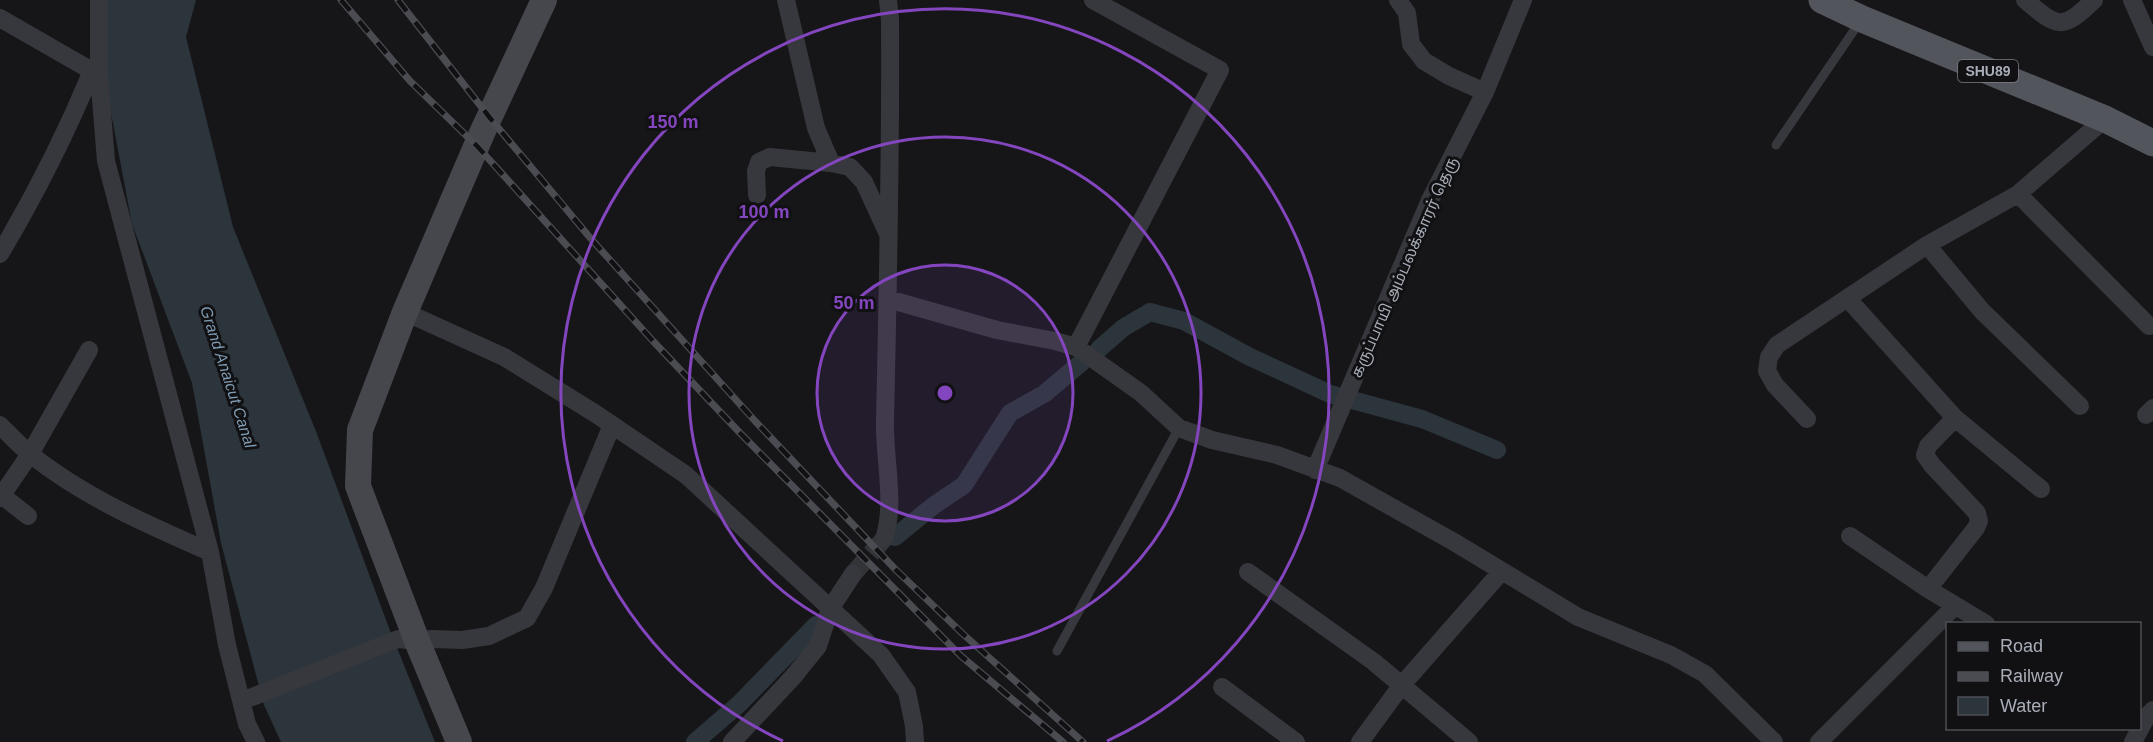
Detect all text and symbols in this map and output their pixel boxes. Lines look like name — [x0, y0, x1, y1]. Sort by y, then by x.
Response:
road number: SHU89 — [1958, 60, 2018, 82]
text: 150 m — [647, 112, 699, 132]
street label: கருப்பாயி அம்பலக்காரர் தெரு — [1348, 154, 1463, 381]
text: 100 m — [738, 202, 790, 222]
text: 50 m — [833, 293, 875, 313]
water label: Grand Anaicut Canal — [197, 304, 259, 450]
centre of rings — [935, 383, 955, 403]
legend — [1946, 622, 2141, 730]
text: Road — [2000, 636, 2043, 656]
text: Railway — [2000, 666, 2063, 686]
text: Water — [2000, 696, 2047, 716]

